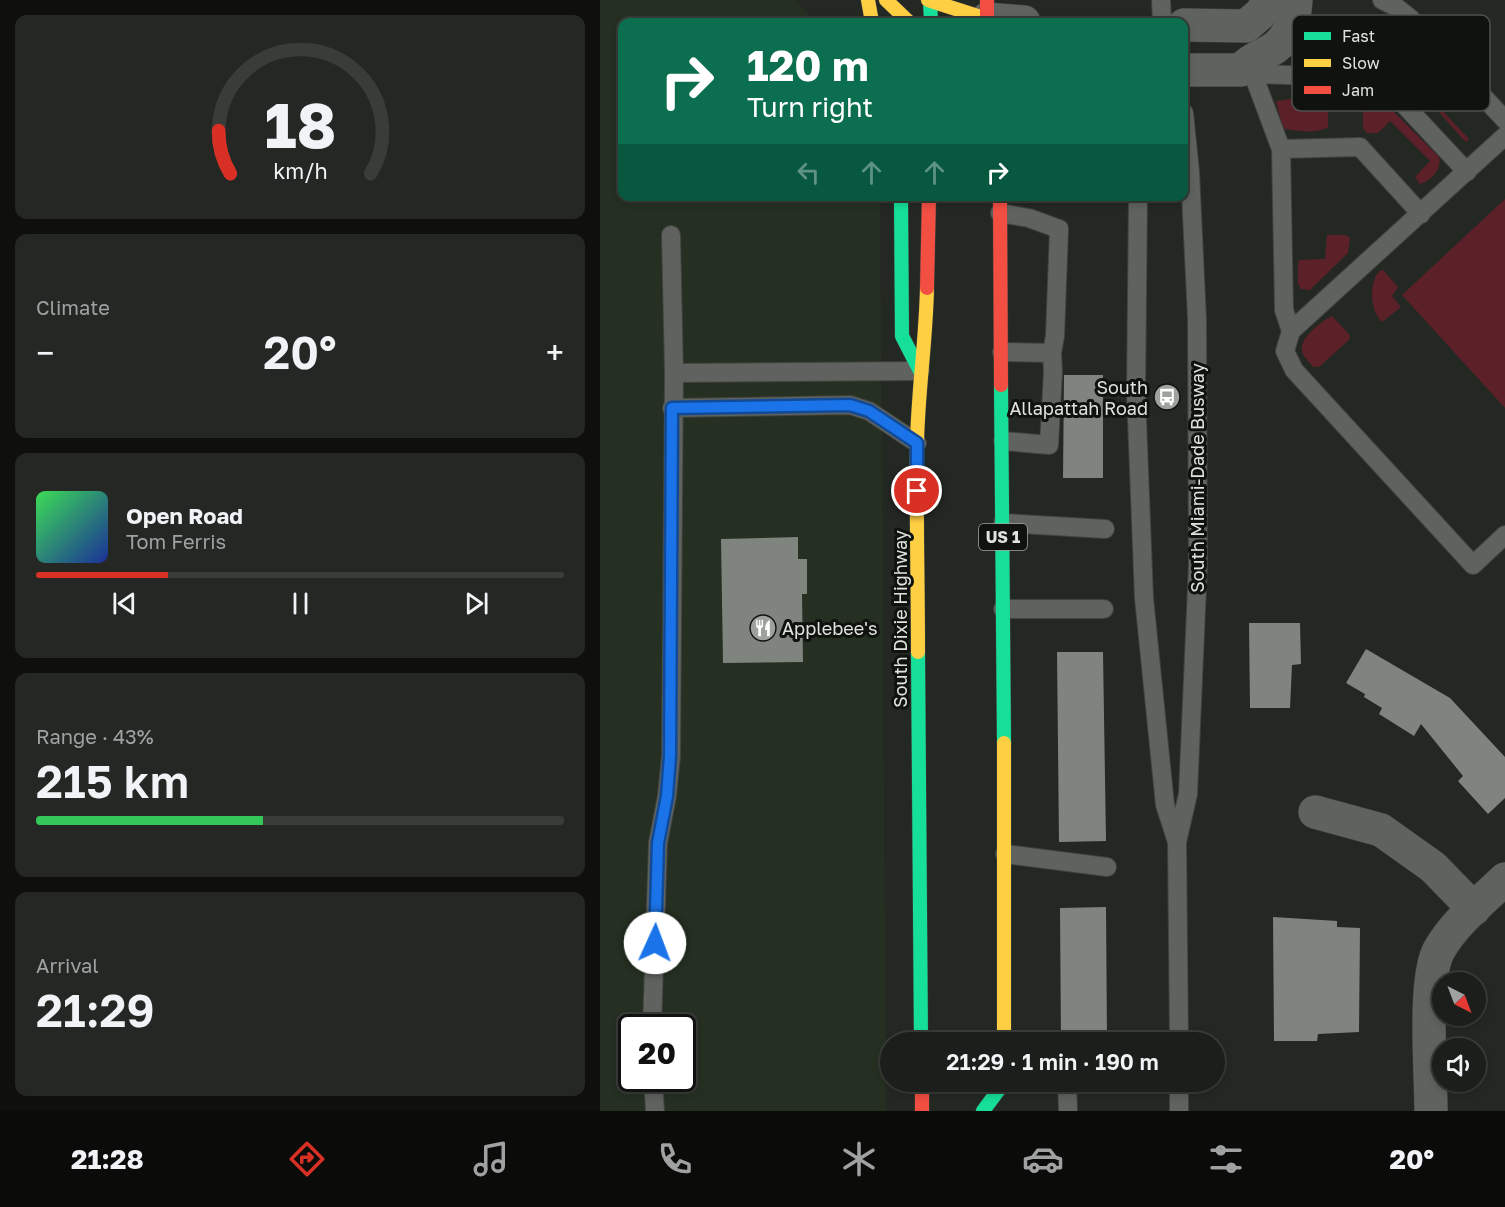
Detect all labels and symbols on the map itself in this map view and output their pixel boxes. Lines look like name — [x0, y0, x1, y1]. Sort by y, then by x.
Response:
legend — [1292, 15, 1490, 111]
text: Fast — [1342, 26, 1375, 46]
text: Slow — [1342, 53, 1380, 73]
text: Jam — [1342, 80, 1374, 100]
street label: South Miami-Dade Busway — [1186, 363, 1208, 593]
place label: South Allapattah Road — [1009, 376, 1148, 419]
bus stop icon: South Allapattah Road — [1152, 382, 1182, 412]
pin — [891, 465, 942, 516]
road number: US 1 — [979, 524, 1027, 550]
street label: South Dixie Highway — [889, 530, 911, 708]
restaurant icon: Applebee's — [748, 613, 778, 643]
place label: Applebee's — [782, 617, 878, 639]
position arrow — [623, 911, 687, 975]
north arrow — [1432, 972, 1486, 1026]
speed limit sign: 20 — [618, 1014, 696, 1092]

